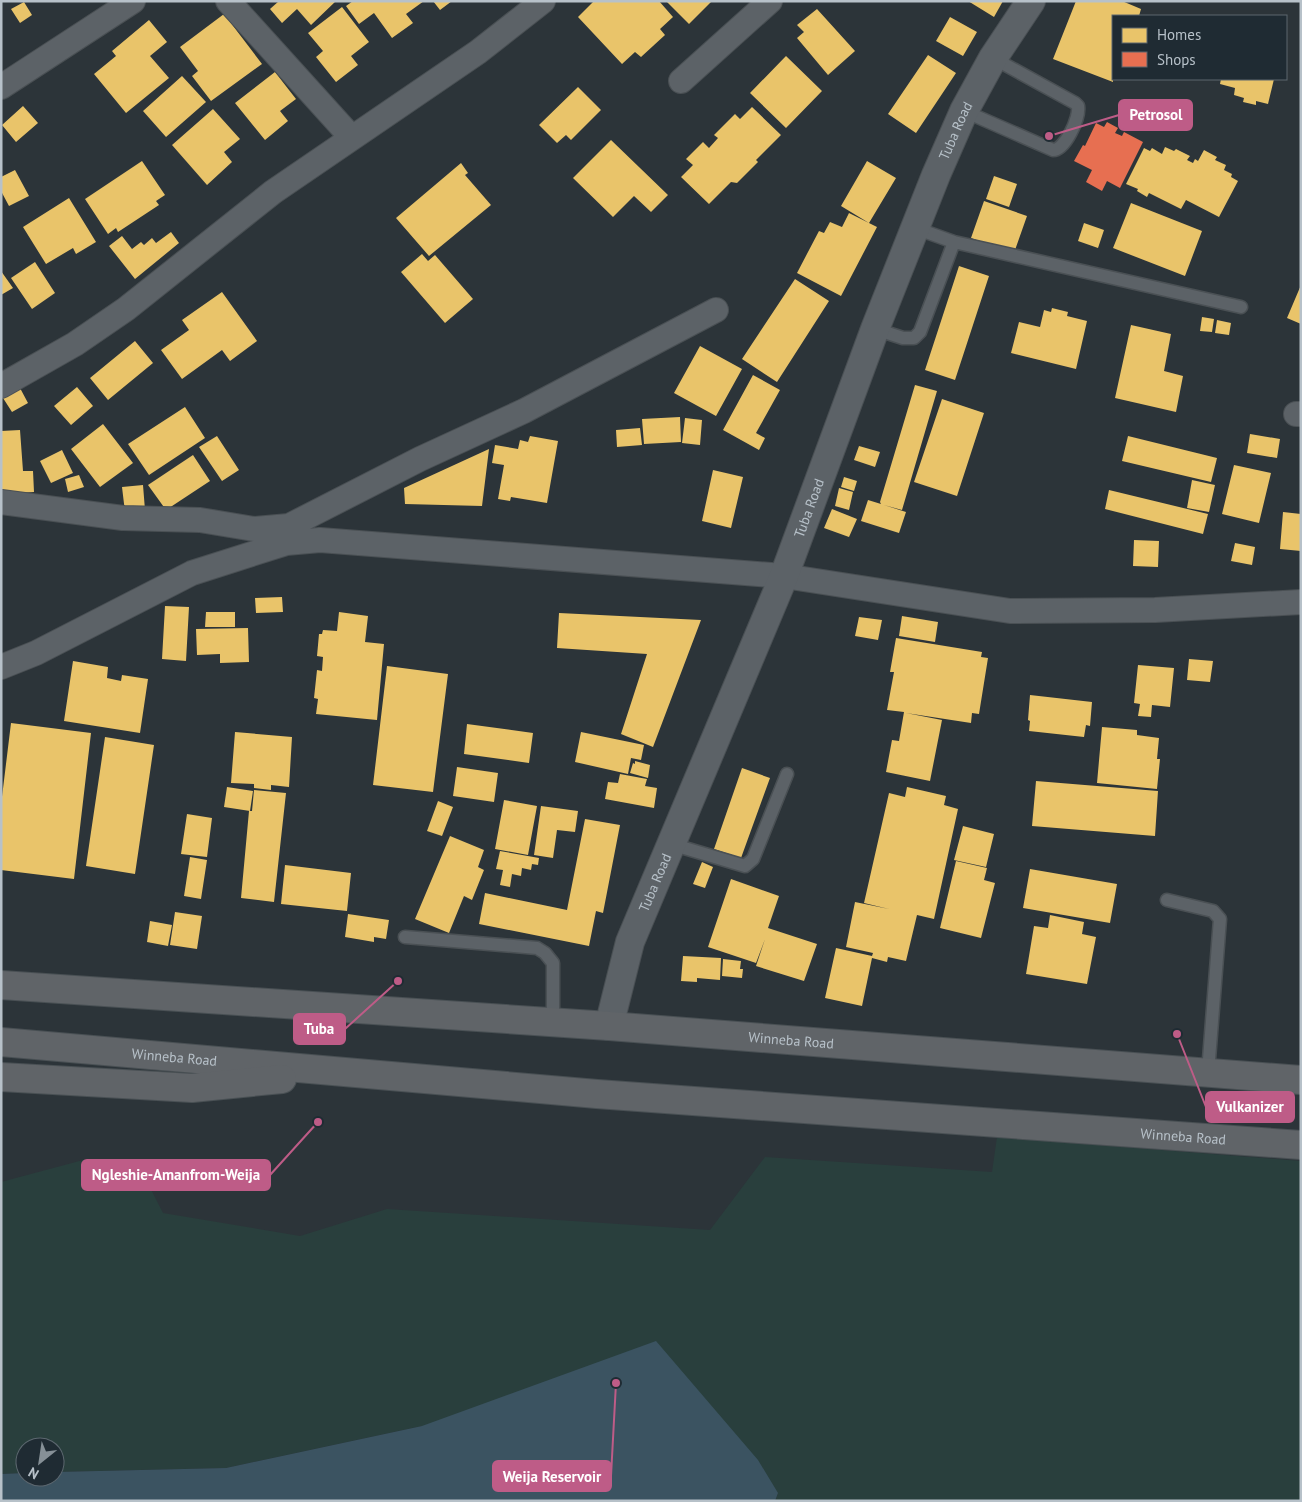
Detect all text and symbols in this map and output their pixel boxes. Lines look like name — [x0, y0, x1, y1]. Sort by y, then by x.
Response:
legend — [1112, 15, 1287, 80]
text: Homes — [1157, 25, 1201, 44]
text: Shops — [1157, 50, 1196, 69]
street label: Tuba Road — [935, 98, 976, 163]
callout: Petrosol — [1119, 100, 1192, 130]
text: Petrosol — [1129, 105, 1183, 124]
street label: Tuba Road — [790, 476, 828, 540]
street label: Tuba Road — [635, 851, 675, 915]
callout: Tuba — [294, 1014, 345, 1044]
text: Tuba — [304, 1019, 334, 1038]
street label: Winneba Road — [748, 1028, 835, 1053]
street label: Winneba Road — [131, 1044, 218, 1070]
callout: Vulkanizer — [1206, 1092, 1294, 1122]
text: Vulkanizer — [1215, 1097, 1284, 1116]
street label: Winneba Road — [1140, 1124, 1227, 1149]
callout: Ngleshie-Amanfrom-Weija — [82, 1160, 270, 1190]
text: Ngleshie-Amanfrom-Weija — [92, 1165, 260, 1184]
north arrow — [15, 1437, 65, 1487]
callout: Weija Reservoir — [493, 1461, 611, 1491]
text: N — [25, 1463, 42, 1483]
text: Weija Reservoir — [503, 1467, 602, 1486]

